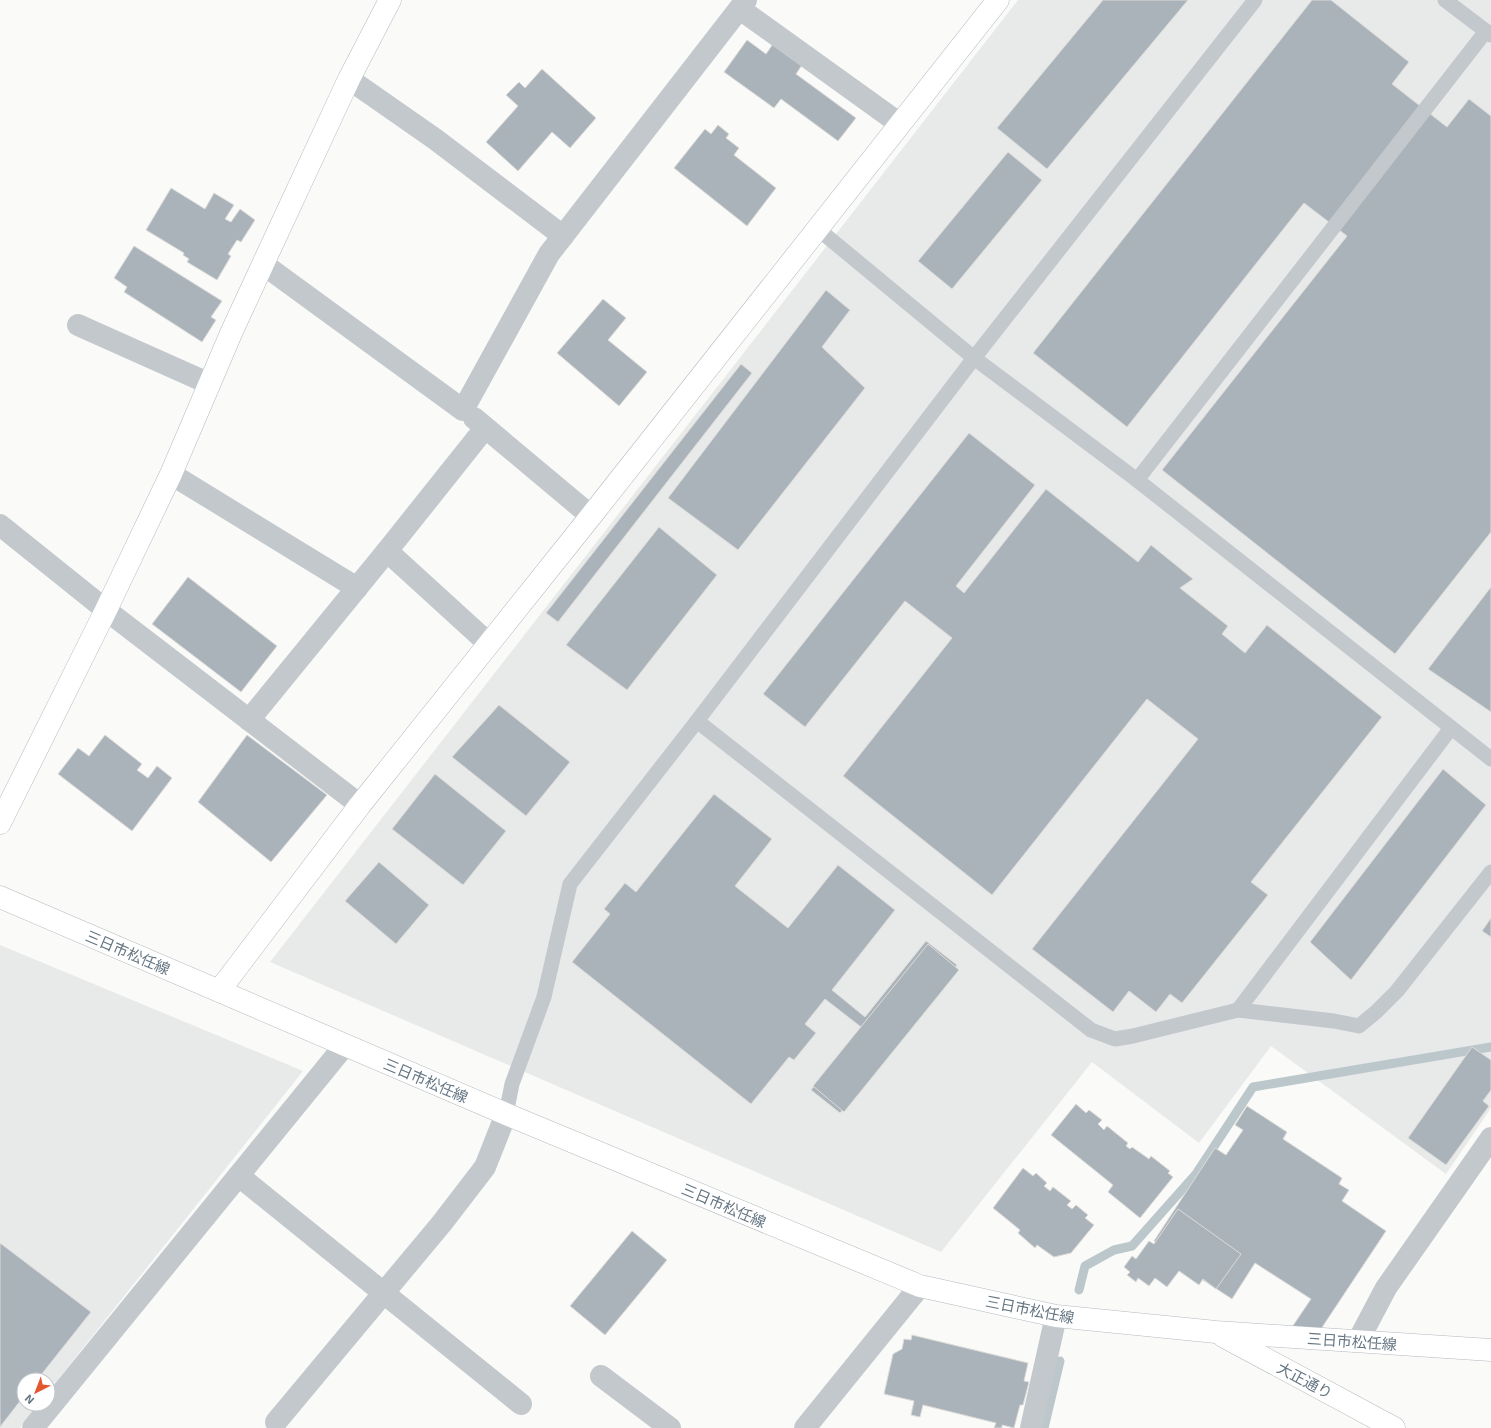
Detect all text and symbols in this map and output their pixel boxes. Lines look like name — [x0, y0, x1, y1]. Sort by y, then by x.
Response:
street label: 三日市松任線 — [83, 926, 173, 978]
street label: 三日市松任線 — [381, 1054, 471, 1106]
street label: 三日市松任線 — [679, 1179, 769, 1231]
street label: 三日市松任線 — [984, 1292, 1076, 1326]
street label: 三日市松任線 — [1306, 1329, 1398, 1353]
street label: 大正通り — [1274, 1358, 1336, 1402]
north arrow — [16, 1372, 56, 1412]
text: N — [22, 1392, 36, 1407]

